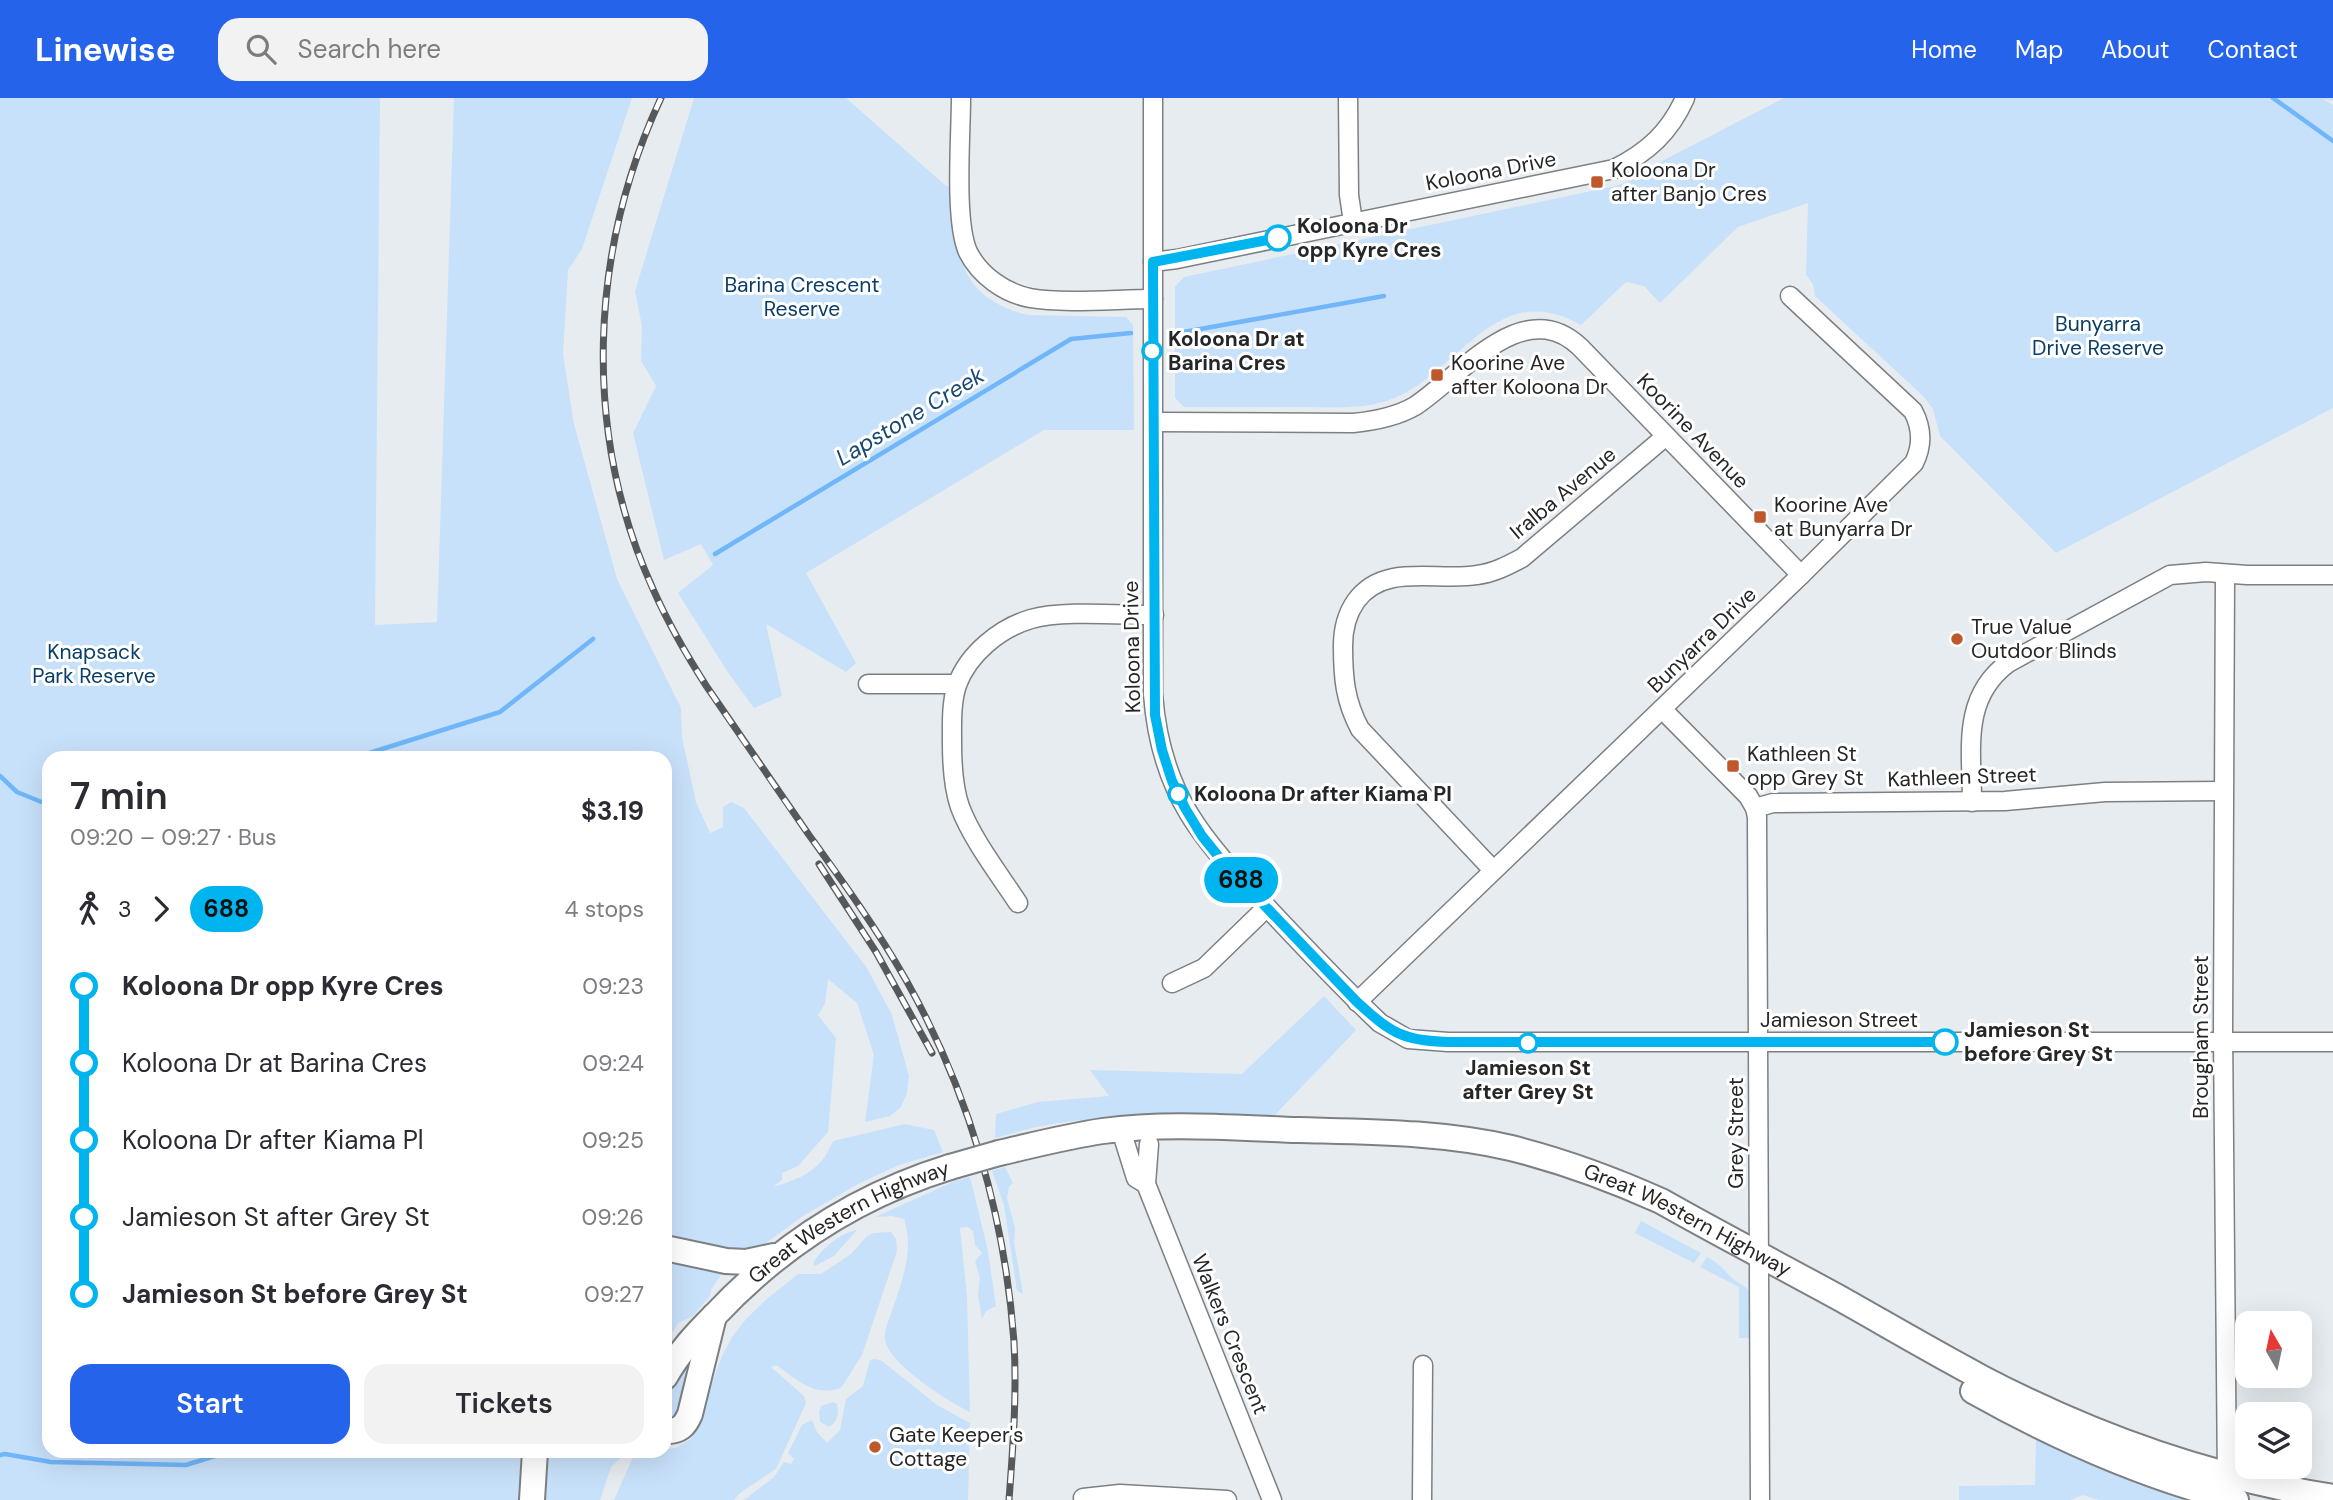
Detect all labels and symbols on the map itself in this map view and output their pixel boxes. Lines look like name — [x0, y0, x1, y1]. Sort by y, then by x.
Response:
street label: Koloona Drive — [1423, 145, 1559, 197]
place label: Koloona Dr after Banjo Cres — [1611, 156, 1767, 208]
marker: Koloona Dr after Banjo Cres — [1589, 174, 1605, 190]
place label: Koloona Dr opp Kyre Cres — [1297, 212, 1441, 264]
marker: Koloona Dr opp Kyre Cres — [1265, 225, 1291, 251]
park label: Barina Crescent Reserve — [724, 271, 880, 323]
park label: Bunyarra Drive Reserve — [2032, 310, 2164, 362]
place label: Koloona Dr at Barina Cres — [1168, 325, 1305, 377]
marker: Koloona Dr at Barina Cres — [1142, 341, 1162, 361]
place label: Koorine Ave after Koloona Dr — [1451, 349, 1608, 401]
water label: Lapstone Creek — [830, 360, 990, 472]
marker: Koorine Ave after Koloona Dr — [1429, 367, 1445, 383]
street label: Koorine Avenue — [1631, 367, 1755, 495]
street label: Iralba Avenue — [1504, 440, 1622, 546]
place label: Koorine Ave at Bunyarra Dr — [1774, 491, 1913, 543]
marker: Koorine Ave at Bunyarra Dr — [1752, 509, 1768, 525]
street label: Koloona Drive — [1117, 580, 1147, 713]
street label: Bunyarra Drive — [1641, 581, 1763, 699]
place label: True Value Outdoor Blinds — [1971, 613, 2117, 665]
marker: True Value Outdoor Blinds — [1949, 631, 1965, 647]
park label: Knapsack Park Reserve — [32, 638, 156, 690]
place label: Kathleen St opp Grey St — [1747, 740, 1864, 792]
marker: Kathleen St opp Grey St — [1725, 758, 1741, 774]
street label: Kathleen Street — [1887, 760, 2037, 794]
place label: Koloona Dr after Kiama Pl — [1194, 780, 1452, 808]
marker: Koloona Dr after Kiama Pl — [1168, 784, 1188, 804]
line badge: 688 — [1201, 857, 1281, 903]
street label: Brougham Street — [2187, 955, 2215, 1119]
street label: Jamieson Street — [1760, 1006, 1918, 1034]
place label: Jamieson St before Grey St — [1964, 1016, 2113, 1068]
marker: Jamieson St before Grey St — [1932, 1029, 1958, 1055]
marker: Jamieson St after Grey St — [1518, 1033, 1538, 1053]
place label: Jamieson St after Grey St — [1462, 1054, 1594, 1106]
street label: Grey Street — [1722, 1077, 1750, 1189]
street label: Great Western Highway — [742, 1154, 953, 1290]
street label: Great Western Highway — [1580, 1157, 1796, 1283]
street label: Walkers Crescent — [1185, 1250, 1275, 1418]
north arrow — [2235, 1311, 2312, 1388]
place label: Gate Keeper's Cottage — [889, 1421, 1024, 1473]
marker: Gate Keeper's Cottage — [867, 1439, 883, 1455]

